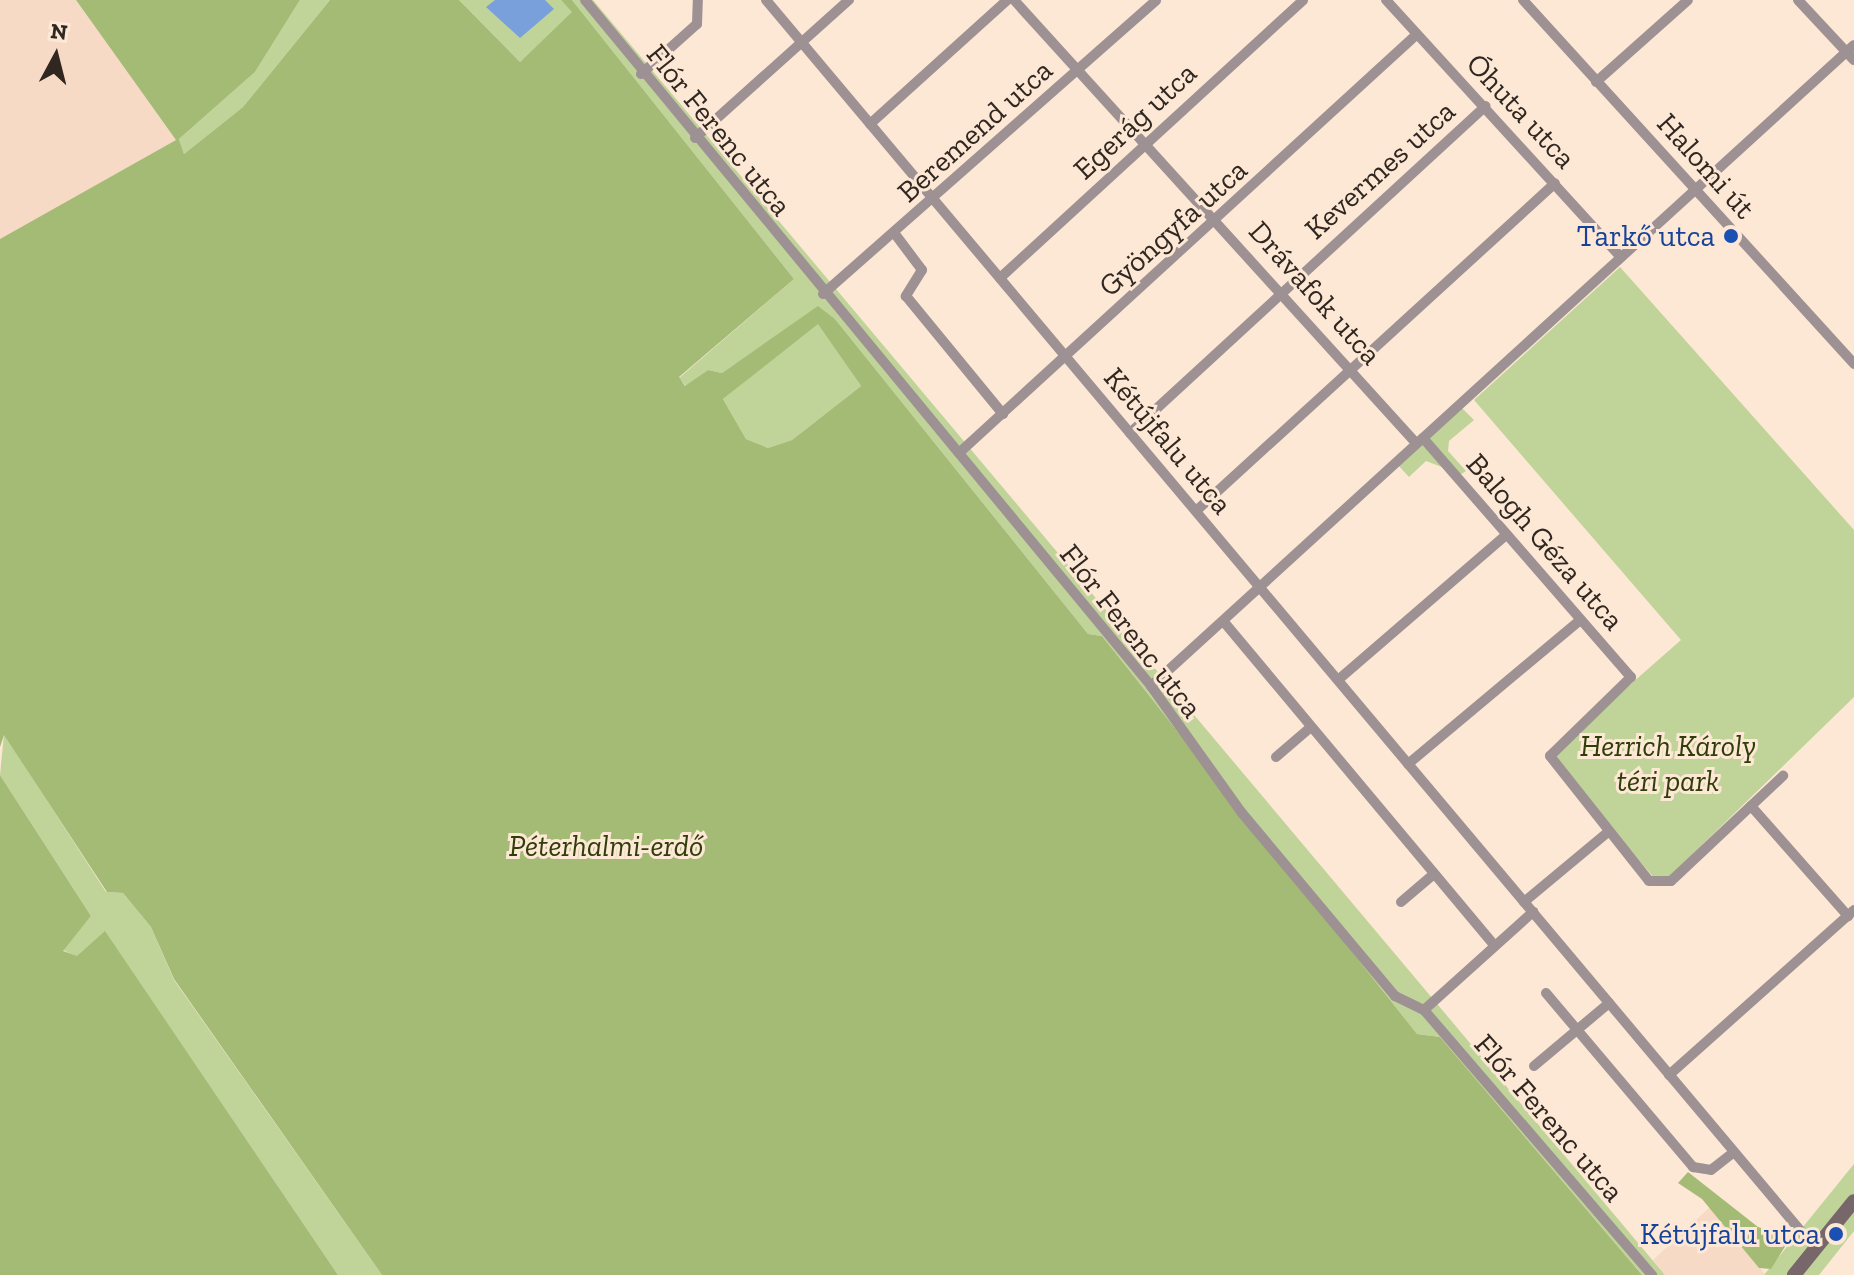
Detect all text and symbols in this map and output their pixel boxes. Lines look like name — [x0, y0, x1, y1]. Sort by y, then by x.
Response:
north arrow — [16, 16, 96, 96]
text: N — [49, 17, 69, 46]
street label: Flór Ferenc utca — [639, 37, 799, 223]
street label: Óhuta utca — [1459, 46, 1583, 176]
street label: Beremend utca — [890, 52, 1060, 210]
street label: Egerág utca — [1066, 55, 1204, 187]
street label: Kevermes utca — [1297, 93, 1463, 247]
street label: Halomi út — [1649, 106, 1763, 226]
street label: Gyöngyfa utca — [1091, 152, 1255, 304]
street label: Drávafok utca — [1241, 214, 1389, 372]
place label: Tarkő utca — [1577, 218, 1715, 254]
marker: Tarkő utca — [1722, 227, 1740, 245]
street label: Kétújfalu utca — [1096, 360, 1240, 522]
street label: Balogh Géza utca — [1458, 446, 1632, 638]
street label: Flór Ferenc utca — [1052, 537, 1210, 725]
park label: Herrich Károly téri park — [1580, 728, 1756, 798]
park label: Péterhalmi-erdő — [509, 828, 703, 864]
street label: Flór Ferenc utca — [1466, 1027, 1632, 1209]
place label: Kétújfalu utca — [1640, 1216, 1820, 1252]
marker: Kétújfalu utca — [1827, 1225, 1845, 1243]

